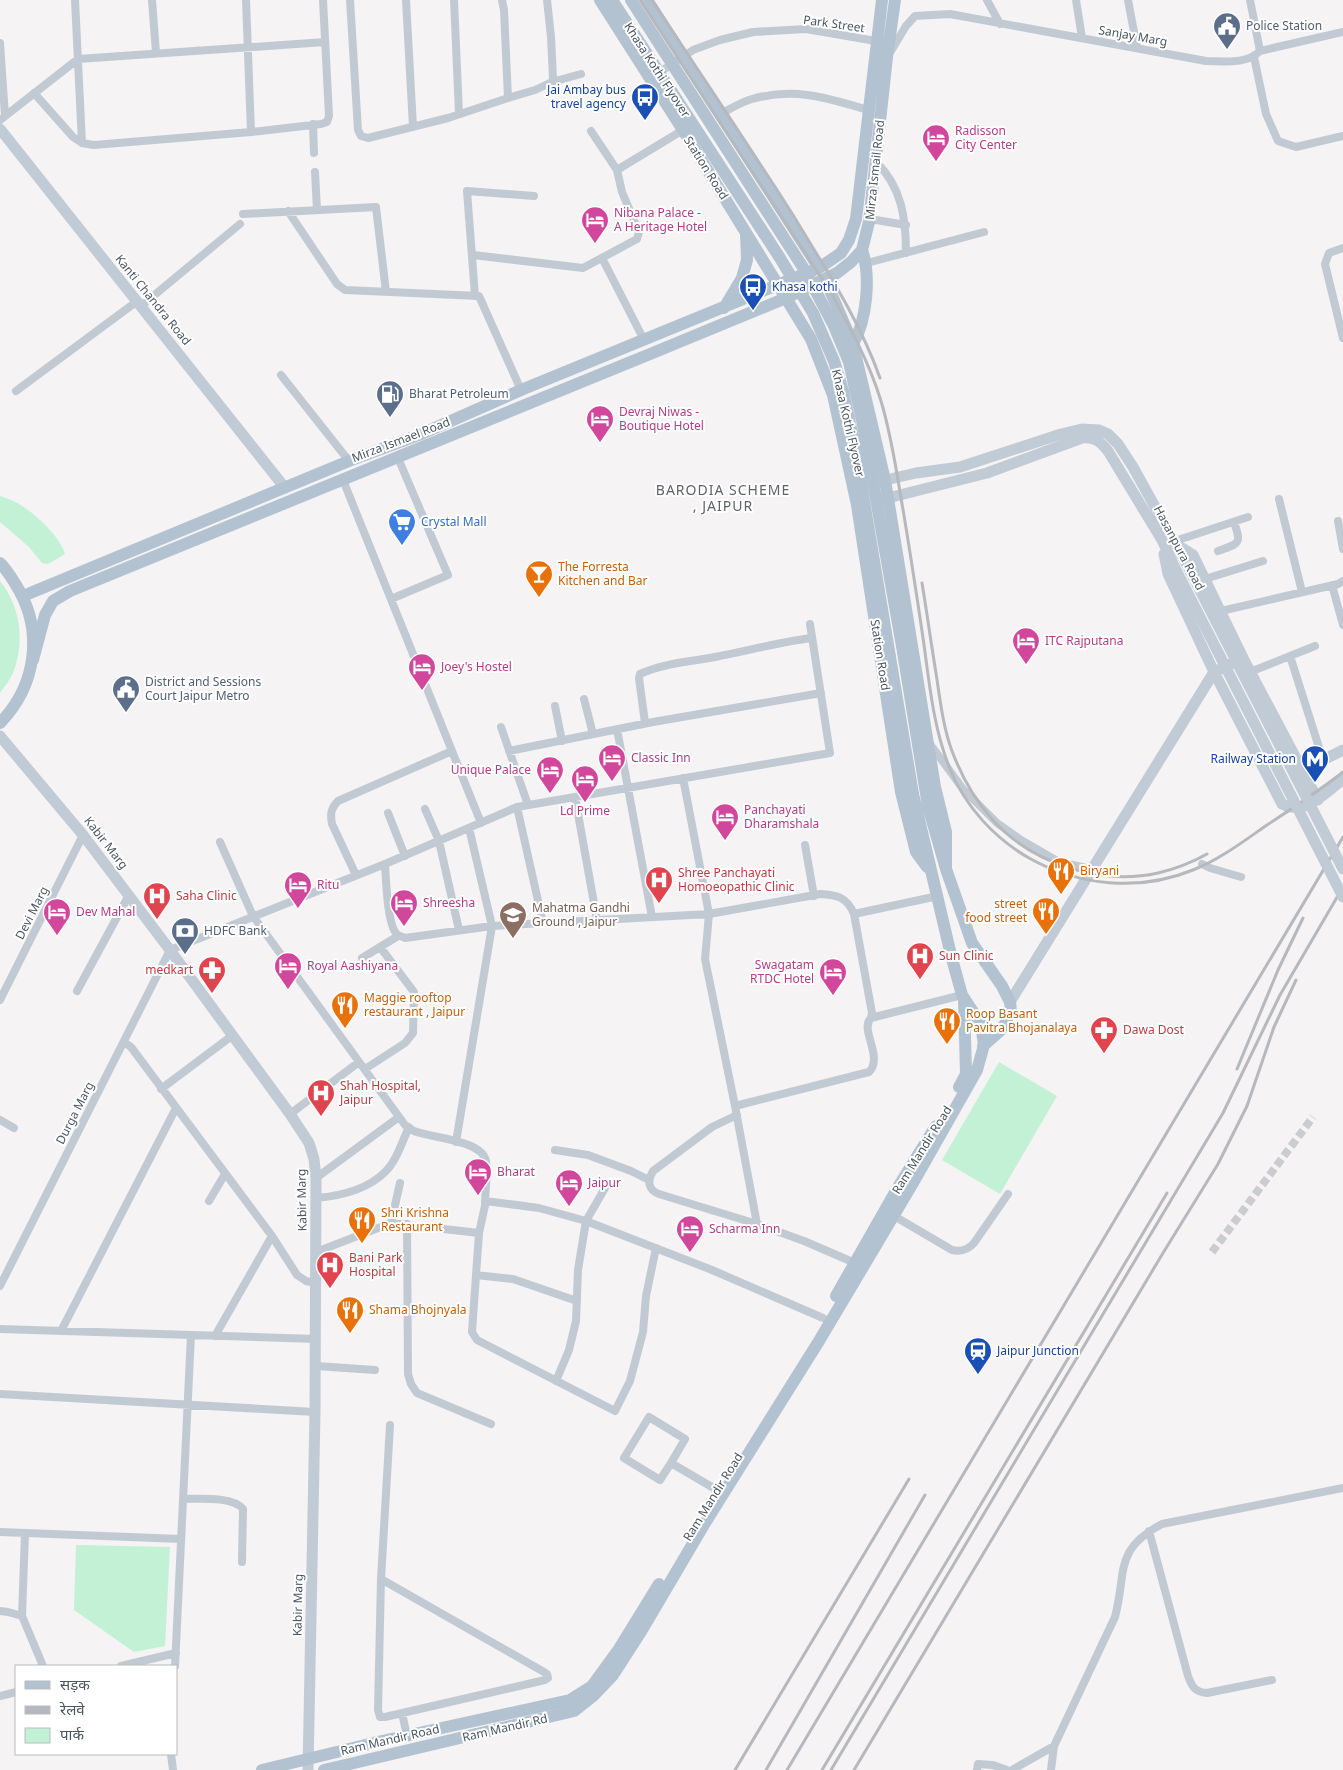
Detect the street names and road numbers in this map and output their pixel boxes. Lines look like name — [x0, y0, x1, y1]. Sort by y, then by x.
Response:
street label: Park Street — [802, 11, 867, 36]
street label: Khasa Kothi Flyover — [620, 19, 695, 121]
street label: Sanjay Marg — [1097, 21, 1169, 50]
street label: Mirza Ismail Road — [861, 119, 888, 221]
street label: Station Road — [680, 133, 733, 203]
street label: Kanti Chandra Road — [112, 251, 195, 349]
street label: Khasa Kothi Flyover — [828, 367, 869, 478]
street label: Mirza Ismael Road — [349, 413, 452, 466]
street label: Hasanpura Road — [1150, 502, 1209, 593]
street label: Station Road — [866, 618, 894, 692]
street label: Kabir Marg — [80, 813, 132, 873]
street label: Devi Marg — [11, 883, 52, 942]
street label: Durga Marg — [52, 1079, 98, 1147]
street label: Ram Mandir Road — [888, 1102, 956, 1197]
street label: Kabir Marg — [292, 1169, 311, 1231]
street label: Ram Mandir Road — [679, 1449, 747, 1544]
street label: Kabir Marg — [288, 1574, 307, 1636]
street label: Ram Mandir Rd — [461, 1709, 549, 1746]
street label: Ram Mandir Road — [339, 1720, 441, 1759]

